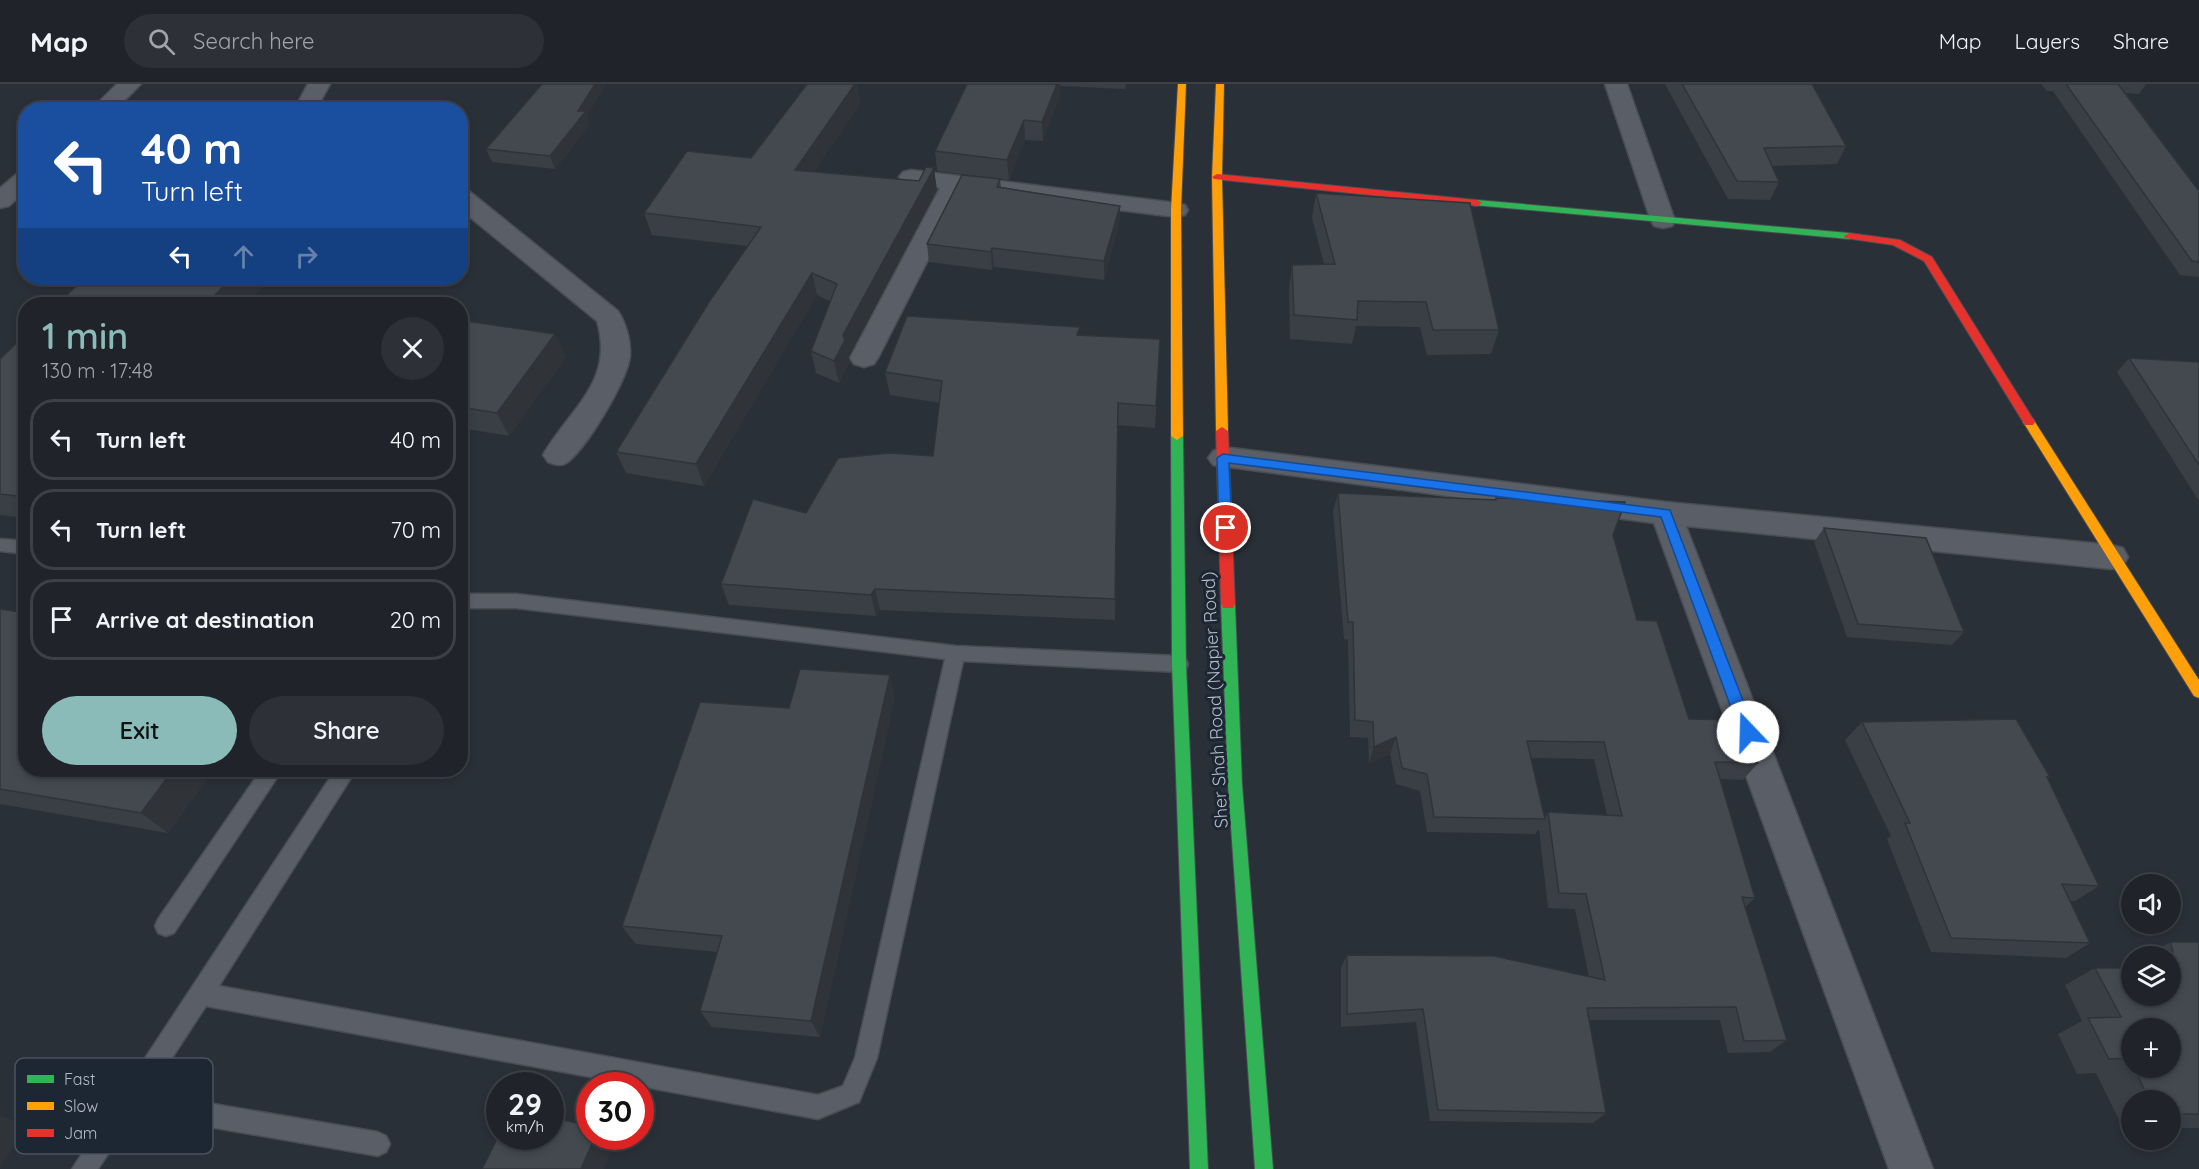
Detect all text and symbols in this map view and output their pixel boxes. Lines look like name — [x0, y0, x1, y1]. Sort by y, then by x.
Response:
search box — [124, 14, 544, 68]
text: Map — [30, 24, 88, 59]
icon: search — [145, 25, 178, 58]
text: Search here — [193, 27, 315, 55]
text: Map — [1939, 28, 1982, 54]
text: Layers — [2015, 28, 2080, 54]
text: Share — [2113, 28, 2169, 54]
text: 40 m — [141, 122, 242, 175]
icon: left — [42, 126, 120, 204]
text: Turn left — [141, 174, 243, 208]
icon: left — [164, 240, 197, 273]
icon: ahead — [227, 240, 260, 273]
icon: right — [290, 240, 323, 273]
text: 1 min — [42, 313, 128, 358]
button: close — [381, 317, 444, 380]
text: 130 m · 17:48 — [42, 358, 153, 383]
icon: left — [45, 423, 78, 456]
text: Turn left — [96, 426, 186, 454]
text: 40 m — [390, 426, 441, 454]
pin — [1200, 502, 1251, 553]
icon: arrive — [1209, 511, 1242, 544]
icon: left — [45, 513, 78, 546]
text: Turn left — [96, 516, 186, 544]
text: 70 m — [391, 516, 441, 544]
street label: Sher Shah Road (Napier Road) — [1196, 571, 1233, 829]
icon: arrive — [45, 603, 78, 636]
text: Arrive at destination — [96, 606, 314, 634]
text: 20 m — [390, 606, 441, 634]
button: Exit — [42, 696, 237, 765]
button: Share — [249, 696, 444, 765]
position arrow — [1716, 700, 1780, 764]
map controls — [2121, 874, 2181, 1150]
button: sound — [2121, 874, 2181, 934]
button: layers — [2121, 946, 2181, 1006]
button: + — [2121, 1018, 2181, 1078]
legend — [15, 1058, 213, 1154]
text: Fast — [64, 1069, 95, 1089]
speed limit sign: 30 — [576, 1072, 654, 1150]
text: 29 — [508, 1085, 542, 1123]
button: − — [2121, 1090, 2181, 1150]
text: Slow — [64, 1096, 98, 1116]
text: km/h — [506, 1117, 544, 1136]
text: Jam — [64, 1123, 97, 1143]

